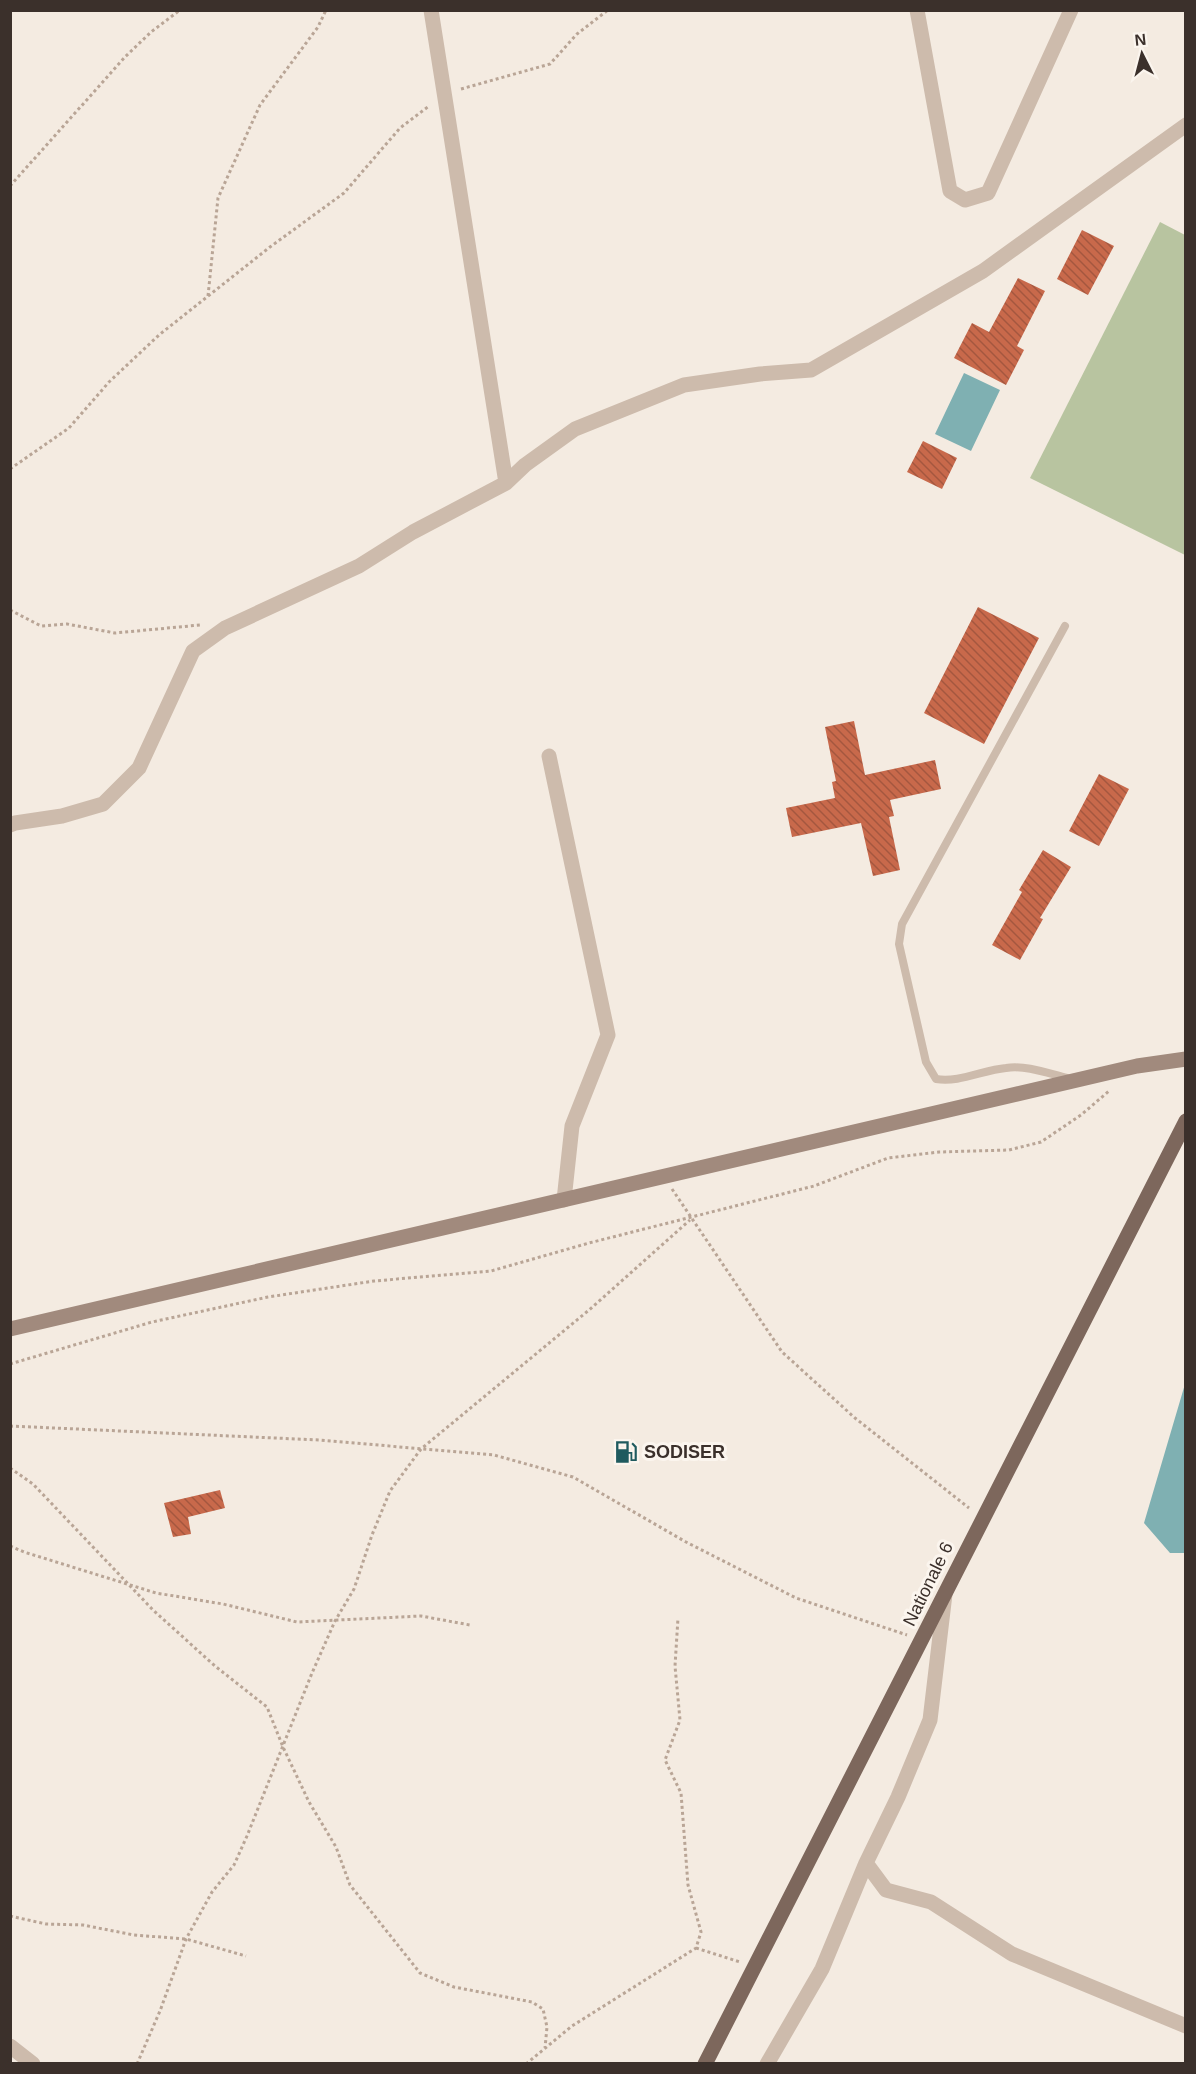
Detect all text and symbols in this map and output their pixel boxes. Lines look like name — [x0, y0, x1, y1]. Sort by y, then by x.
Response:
north arrow — [1112, 24, 1172, 84]
text: N — [1134, 31, 1147, 49]
fuel station icon: SODISER — [613, 1439, 639, 1465]
place label: SODISER — [644, 1442, 725, 1462]
street label: Nationale 6 — [899, 1539, 957, 1629]

